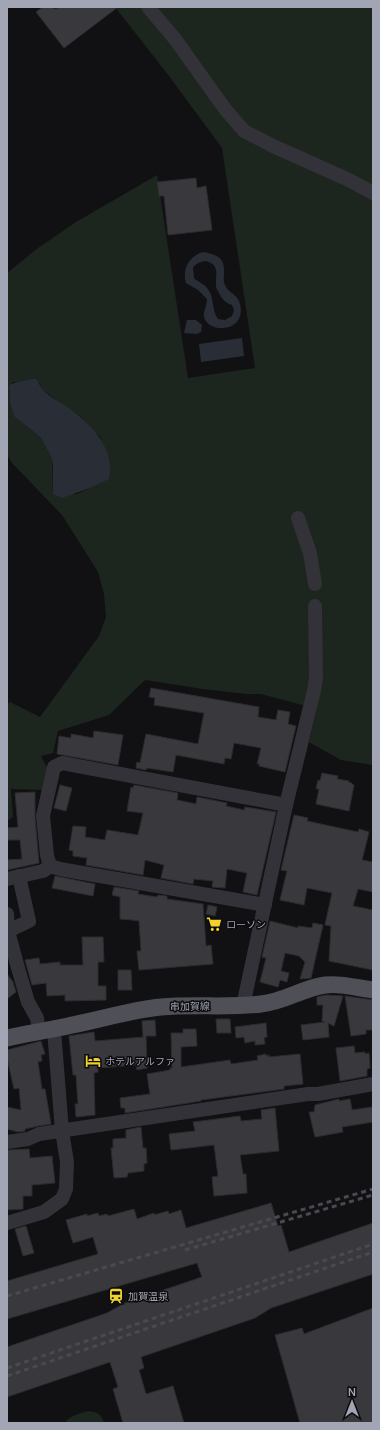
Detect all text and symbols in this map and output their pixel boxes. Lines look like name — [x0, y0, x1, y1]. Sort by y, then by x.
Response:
supermarket icon: ローソン — [205, 915, 223, 933]
place label: ローソン — [226, 917, 266, 931]
street label: 串加賀線 — [170, 999, 210, 1013]
hotel icon: ホテルアルファ — [84, 1052, 102, 1070]
place label: ホテルアルファ — [105, 1054, 175, 1068]
station icon: 加賀温泉 — [107, 1287, 125, 1305]
place label: 加賀温泉 — [128, 1289, 169, 1303]
north arrow — [332, 1382, 372, 1422]
text: N — [348, 1384, 356, 1399]

